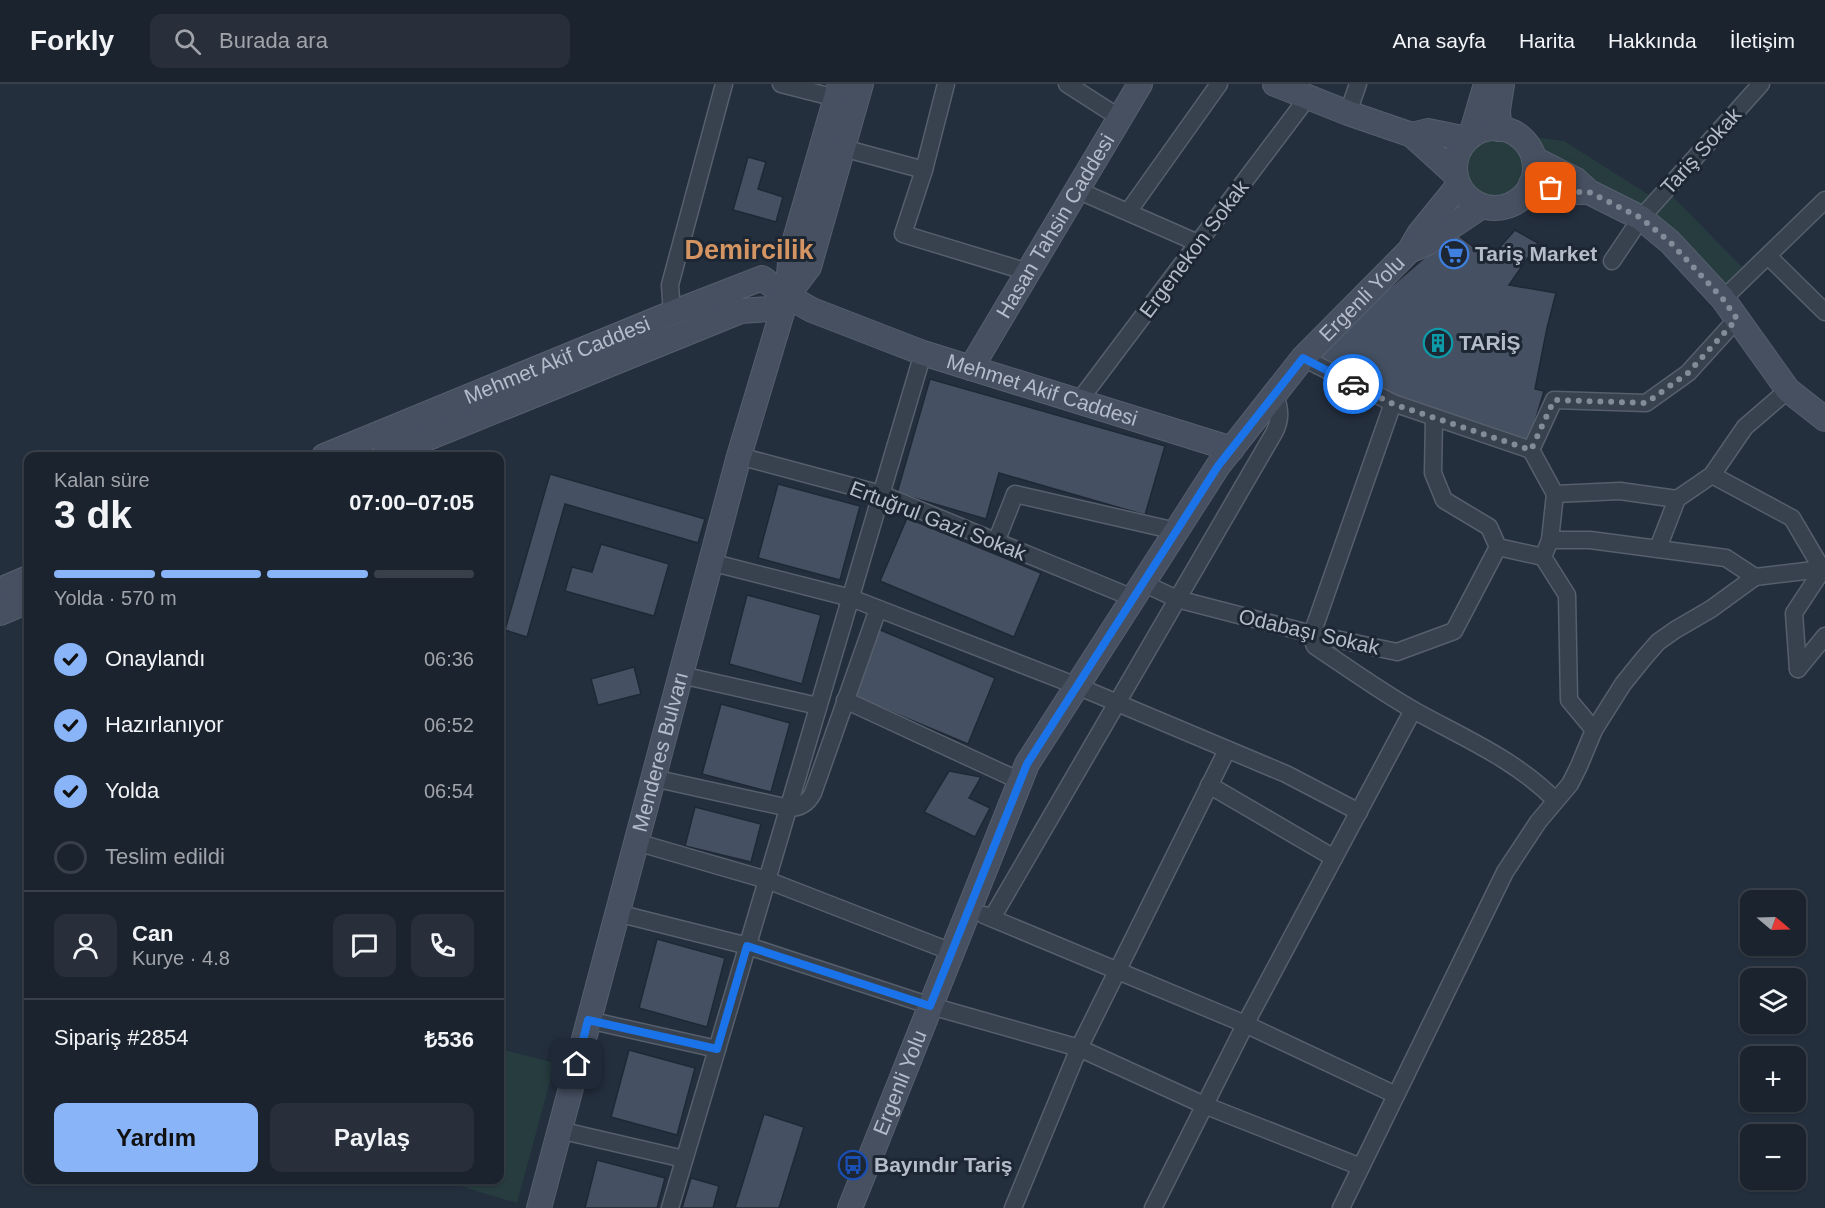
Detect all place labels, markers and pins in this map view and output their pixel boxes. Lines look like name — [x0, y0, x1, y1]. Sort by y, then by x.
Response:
pin — [1525, 162, 1576, 213]
supermarket icon: Tariş Market — [1438, 238, 1470, 270]
place label: Tariş Market — [1475, 242, 1597, 265]
building icon: TARİŞ — [1422, 327, 1454, 359]
place label: TARİŞ — [1459, 331, 1520, 354]
pin — [551, 1038, 602, 1089]
bus stop icon: Bayındır Tariş — [837, 1149, 869, 1181]
place label: Bayındır Tariş — [874, 1153, 1013, 1176]

